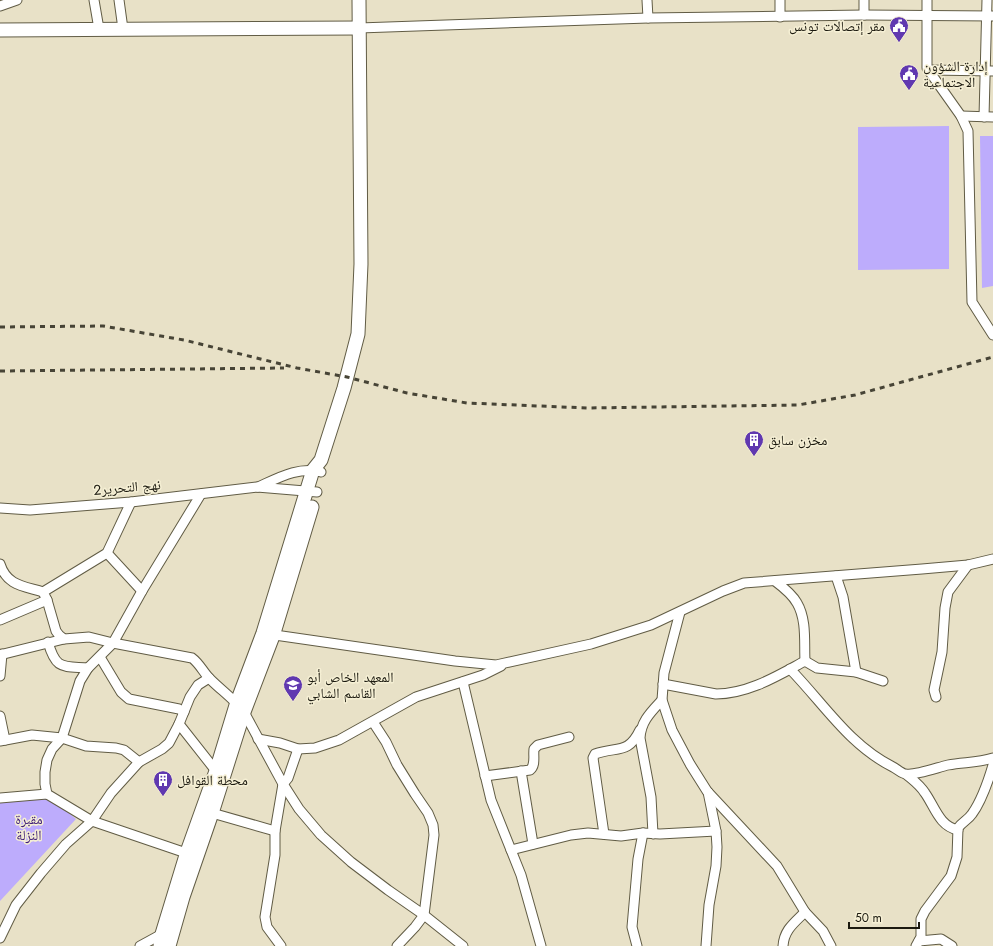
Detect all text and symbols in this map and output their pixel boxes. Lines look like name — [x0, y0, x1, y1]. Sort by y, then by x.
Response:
public building icon: مقر إتصالات تونس — [888, 15, 910, 43]
place label: مقر إتصالات تونس — [789, 16, 885, 36]
place label: إدارة الشؤون الاجتماعية — [923, 56, 988, 92]
public building icon: إدارة الشؤون الاجتماعية — [898, 63, 920, 91]
building icon: مخزن سابق — [743, 429, 765, 457]
place label: مخزن سابق — [768, 430, 827, 450]
street label: نهج التحرير2 — [93, 474, 162, 500]
place label: المعهد الخاص أبو القاسم الشابي — [307, 667, 394, 705]
school or university icon: المعهد الخاص أبو القاسم الشابي — [282, 674, 304, 702]
building icon: محطة القوافل — [152, 769, 174, 797]
place label: محطة القوافل — [177, 770, 248, 790]
park label: مقبرة النزلة — [15, 809, 43, 845]
scale bar — [849, 904, 919, 930]
text: 50 m — [855, 909, 882, 927]

